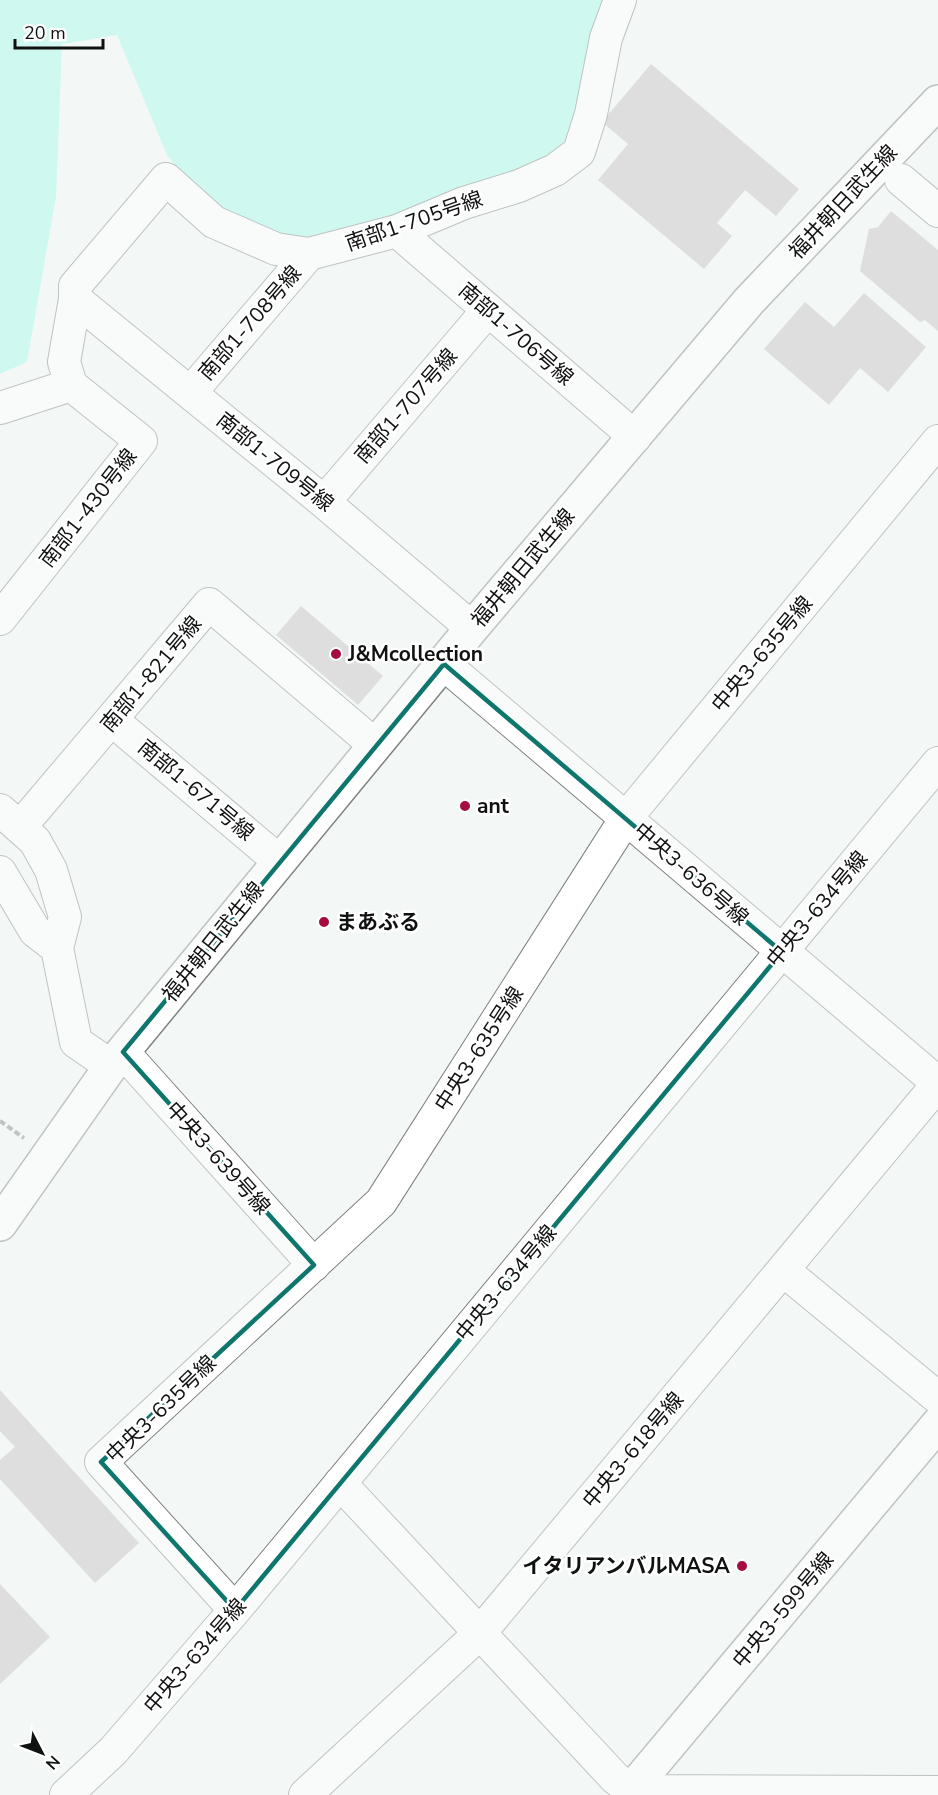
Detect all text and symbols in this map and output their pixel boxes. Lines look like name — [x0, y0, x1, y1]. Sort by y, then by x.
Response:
scale bar — [15, 12, 104, 50]
text: 20 m — [24, 21, 66, 45]
street label: 福井朝日武生線 — [783, 139, 903, 265]
street label: 南部1-705号線 — [342, 184, 486, 258]
street label: 南部1-708号線 — [192, 260, 308, 386]
street label: 南部1-706号線 — [453, 276, 579, 392]
street label: 南部1-707号線 — [348, 343, 464, 469]
street label: 南部1-709号線 — [211, 406, 339, 518]
street label: 南部1-430号線 — [33, 443, 143, 573]
street label: 福井朝日武生線 — [465, 503, 581, 633]
street label: 中央3-635号線 — [705, 590, 819, 718]
street label: 南部1-821号線 — [94, 610, 208, 738]
place label: J&Mcollection — [347, 640, 483, 668]
marker: J&Mcollection — [329, 647, 343, 661]
street label: 南部1-671号線 — [132, 733, 260, 847]
place label: ant — [477, 792, 510, 820]
marker: ant — [458, 799, 472, 813]
street label: 中央3-636号線 — [628, 816, 754, 932]
street label: 中央3-634号線 — [760, 845, 874, 973]
street label: 福井朝日武生線 — [156, 876, 270, 1008]
place label: まあぶる — [336, 908, 420, 936]
marker: まあぶる — [317, 915, 331, 929]
street label: 中央3-635号線 — [428, 981, 530, 1117]
street label: 中央3-639号線 — [160, 1095, 276, 1221]
street label: 中央3-634号線 — [449, 1219, 563, 1347]
street label: 中央3-635号線 — [100, 1349, 222, 1469]
street label: 中央3-618号線 — [576, 1386, 690, 1514]
street label: 中央3-599号線 — [726, 1546, 840, 1674]
place label: イタリアンバルMASA — [522, 1552, 730, 1580]
marker: イタリアンバルMASA — [735, 1559, 749, 1573]
street label: 中央3-634号線 — [137, 1593, 253, 1719]
north arrow — [12, 1723, 72, 1783]
text: N — [40, 1751, 65, 1774]

